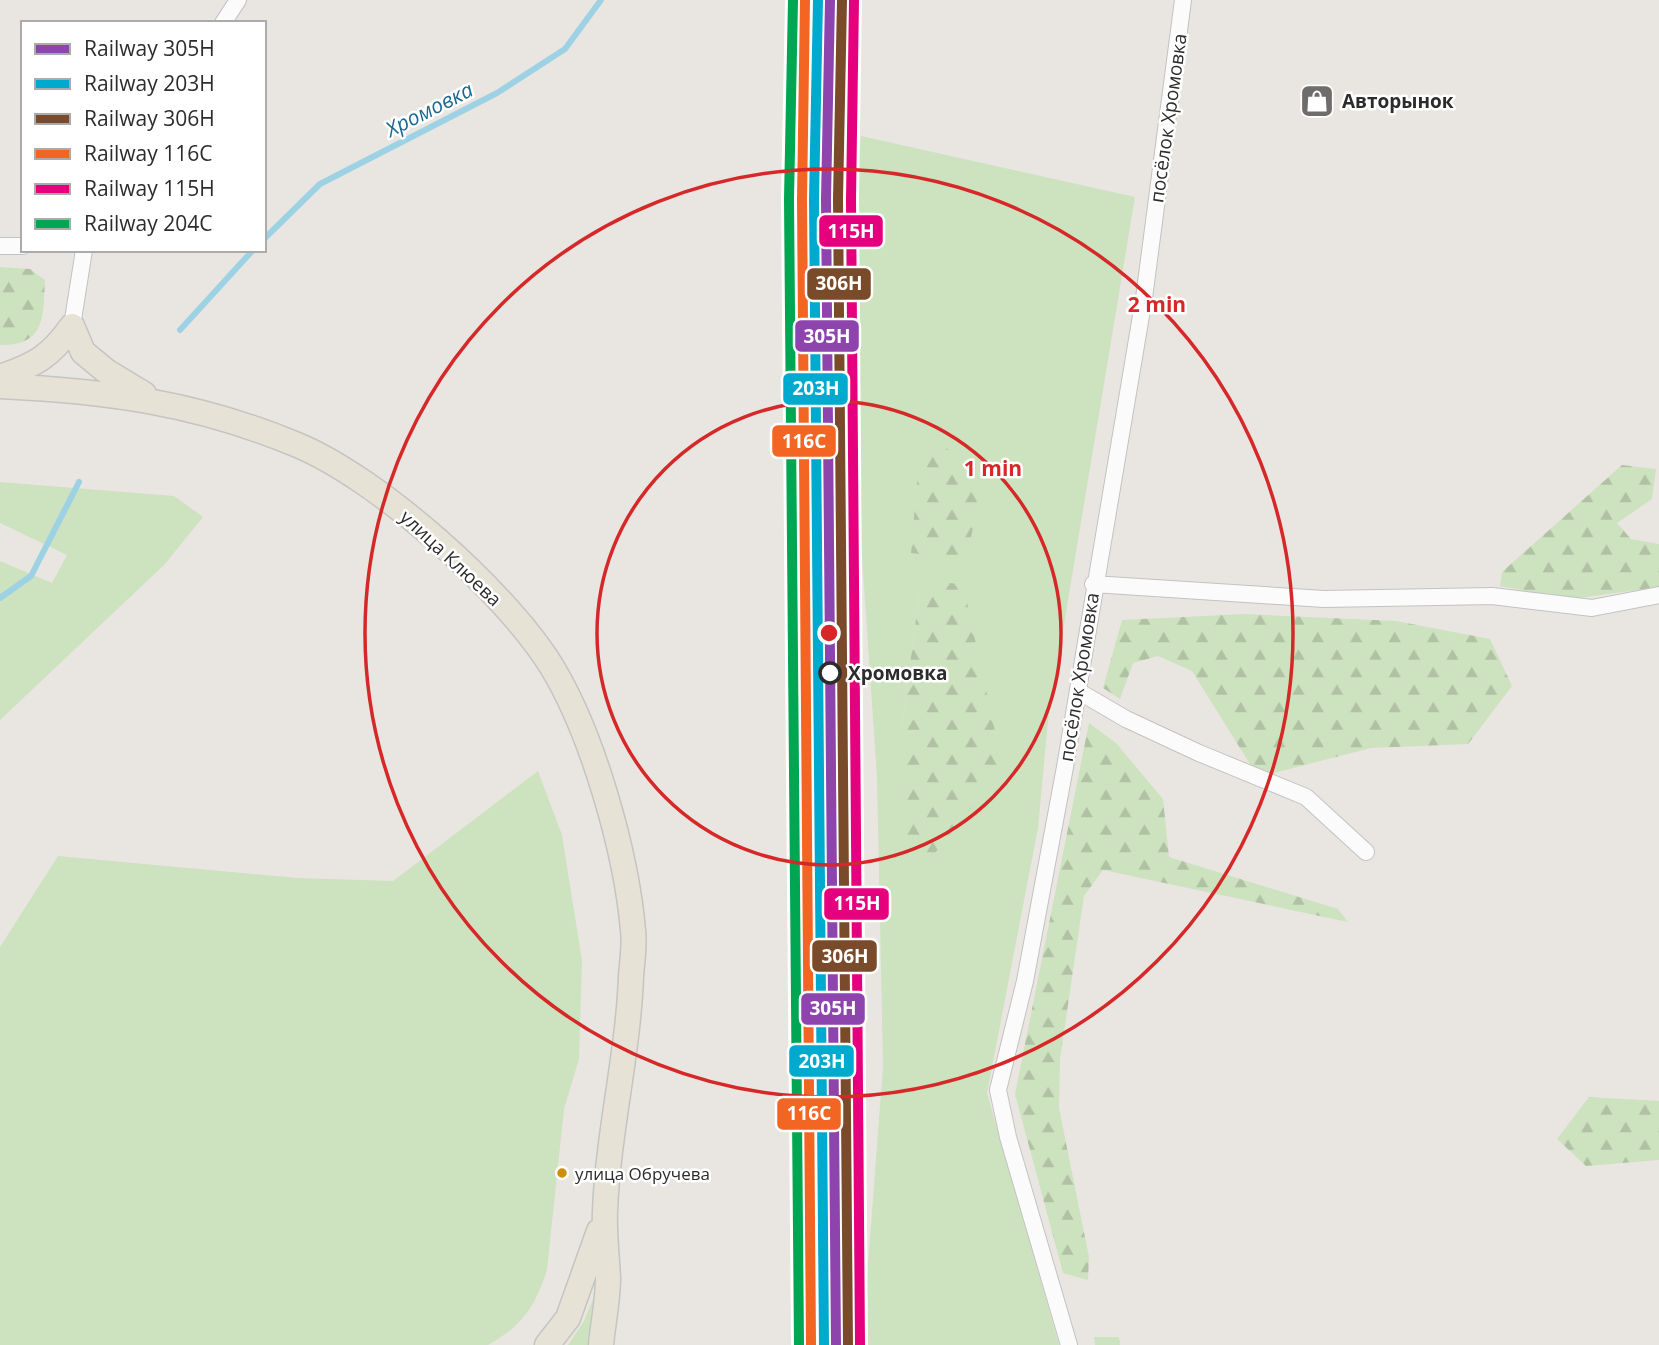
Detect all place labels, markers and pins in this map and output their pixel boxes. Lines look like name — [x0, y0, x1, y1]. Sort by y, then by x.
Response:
shop icon: Авторынок — [1298, 82, 1336, 120]
place label: Авторынок — [1342, 88, 1454, 114]
centre of rings — [817, 621, 841, 645]
place label: Хромовка — [848, 660, 947, 686]
marker: Хромовка — [819, 662, 841, 684]
place label: улица Обручева — [575, 1162, 710, 1185]
marker: улица Обручева — [555, 1166, 569, 1180]

